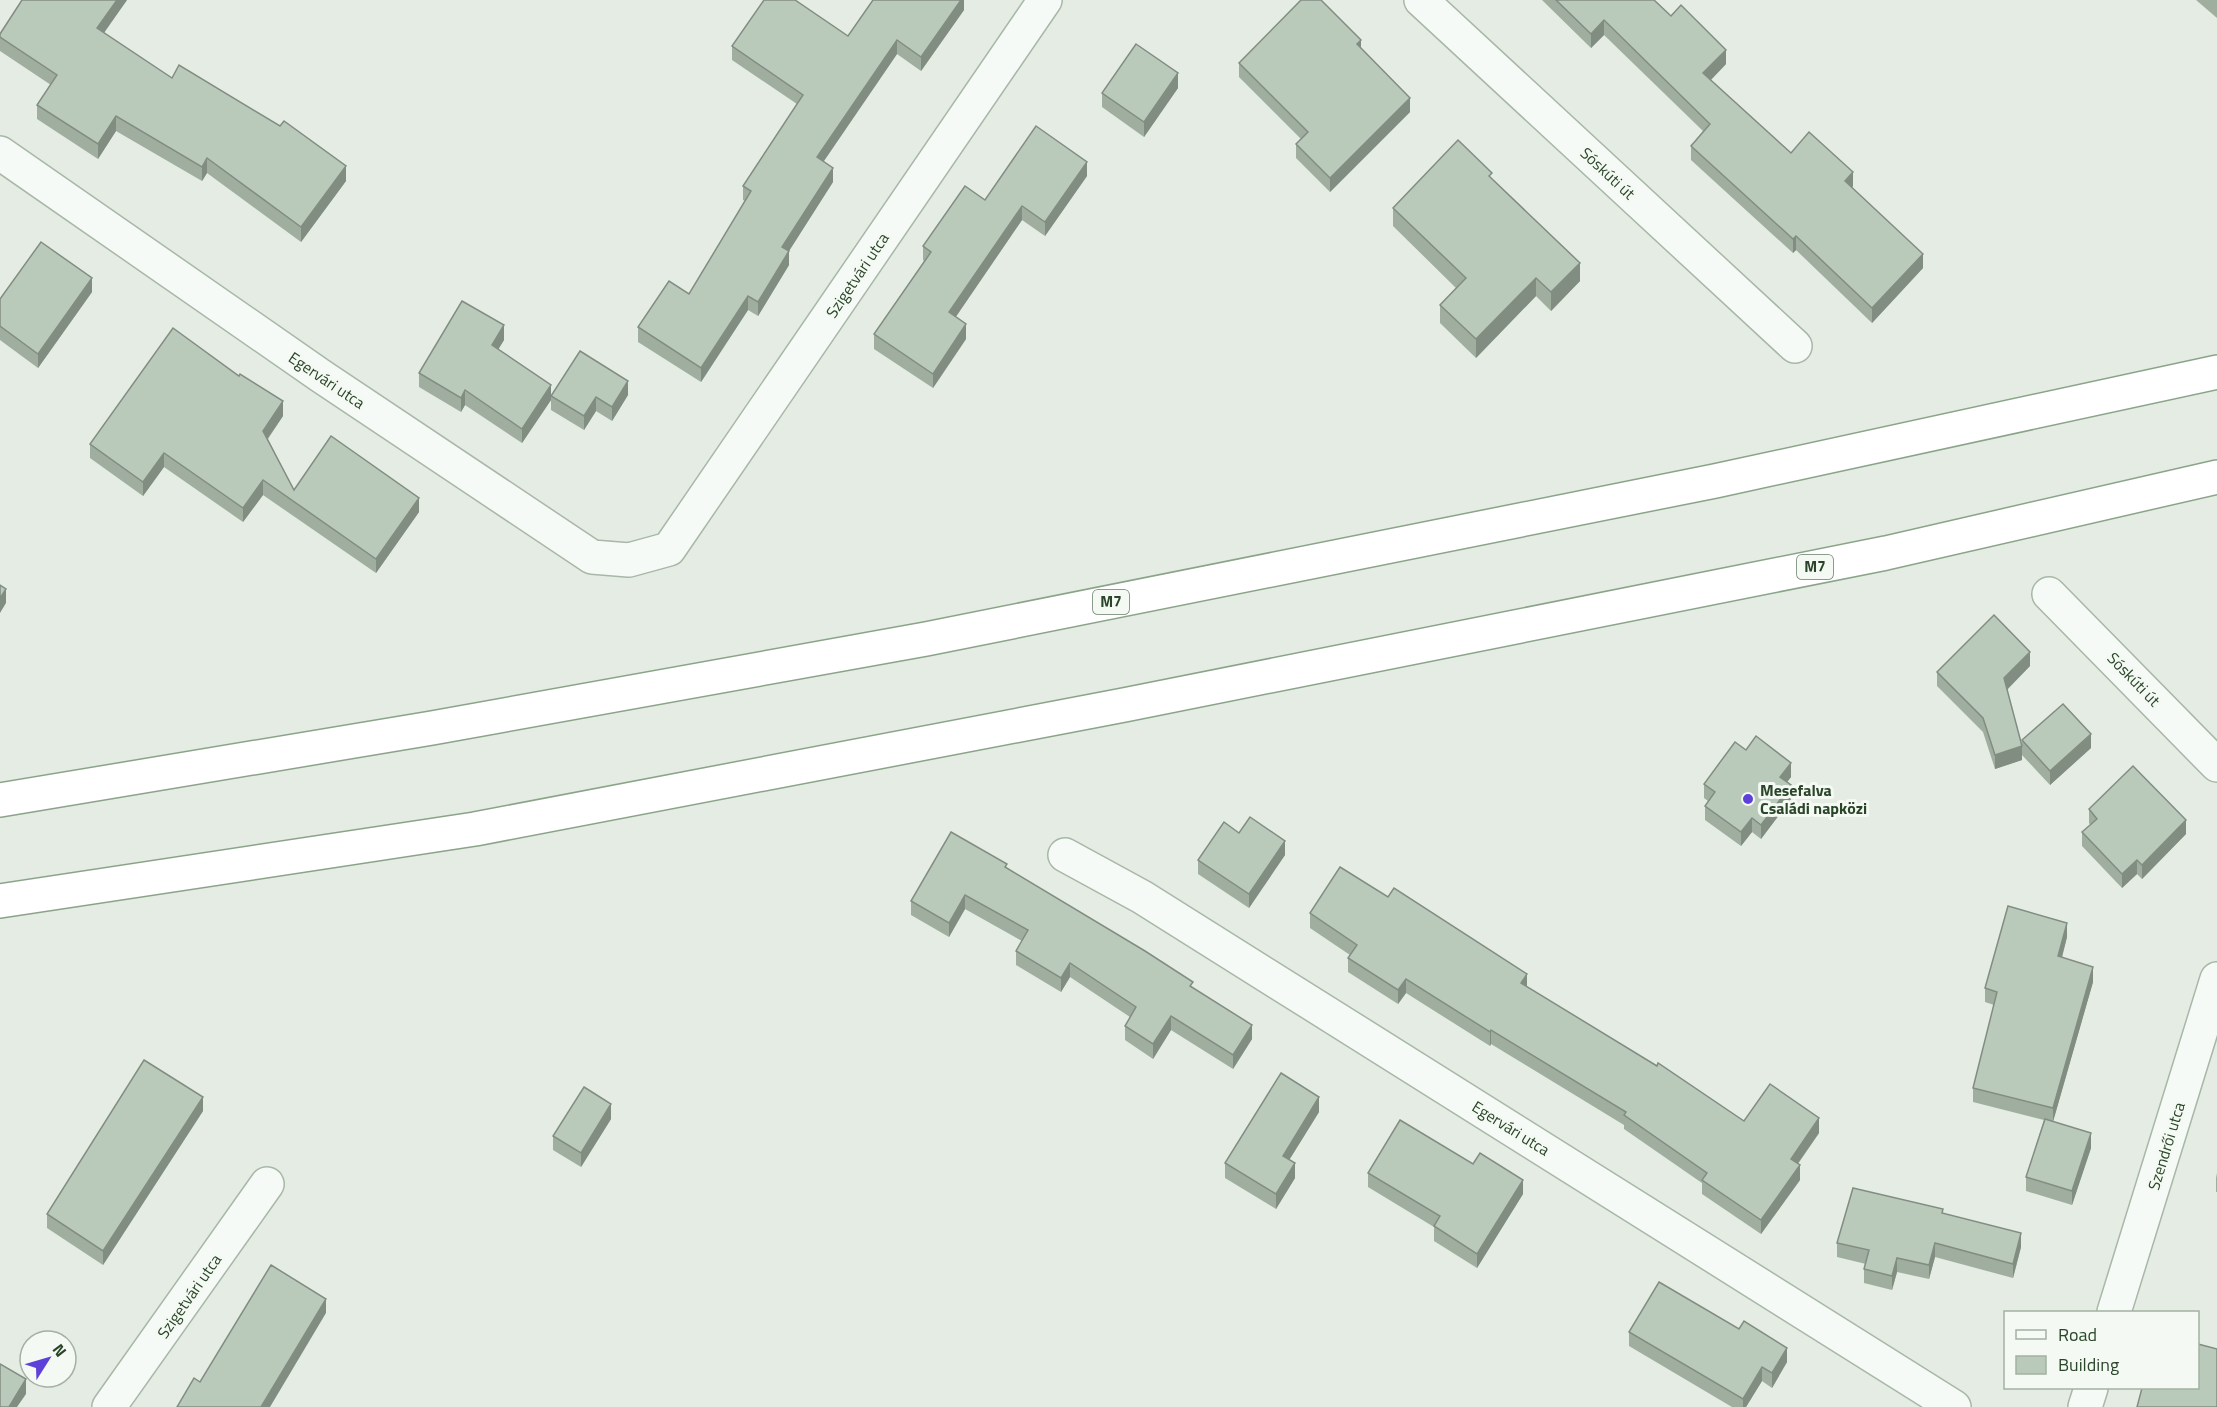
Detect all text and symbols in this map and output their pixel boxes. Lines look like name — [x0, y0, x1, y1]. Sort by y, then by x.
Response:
street label: Sóskúti út — [1575, 141, 1641, 205]
street label: Szigetvári utca — [820, 227, 894, 323]
street label: Egervári utca — [284, 346, 370, 414]
road number: M7 — [1797, 555, 1833, 579]
road number: M7 — [1093, 590, 1129, 614]
street label: Sóskúti út — [2102, 646, 2166, 712]
place label: Mesefalva Családi napközi — [1760, 778, 1867, 820]
marker: Mesefalva Családi napközi — [1741, 792, 1755, 806]
street label: Egervári utca — [1467, 1095, 1555, 1161]
street label: Szendrői utca — [2141, 1099, 2191, 1193]
street label: Szigetvári utca — [151, 1249, 227, 1343]
legend — [2004, 1311, 2199, 1389]
text: Road — [2058, 1321, 2097, 1348]
north arrow — [18, 1329, 78, 1389]
text: N — [47, 1338, 73, 1362]
text: Building — [2058, 1351, 2119, 1378]

